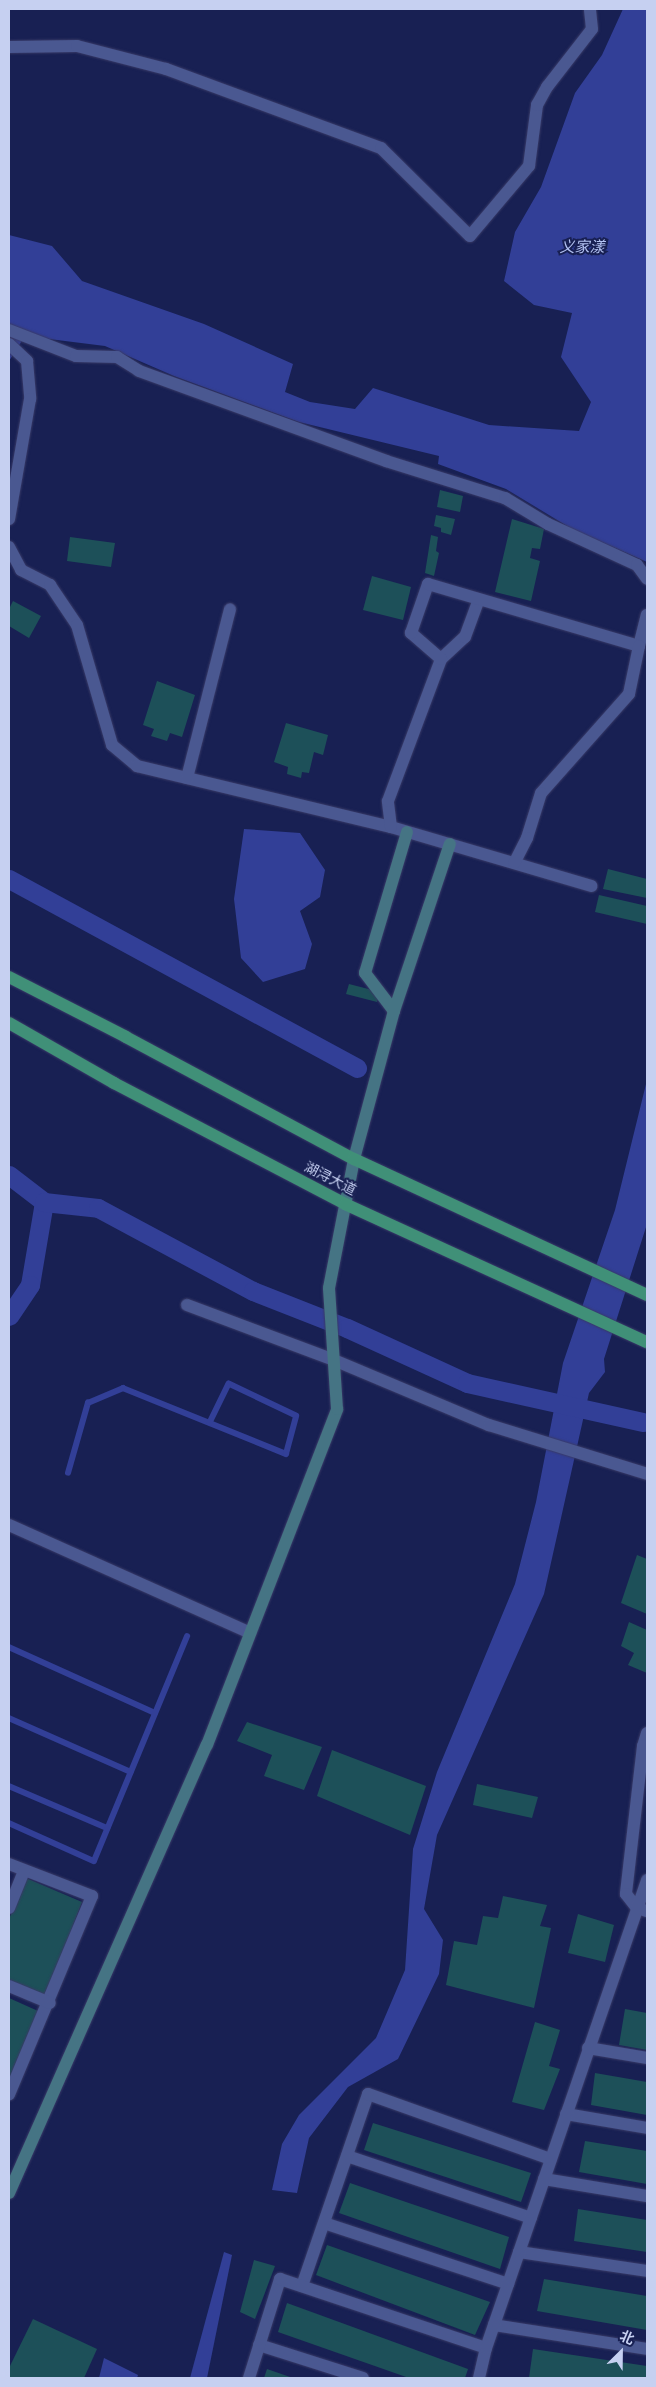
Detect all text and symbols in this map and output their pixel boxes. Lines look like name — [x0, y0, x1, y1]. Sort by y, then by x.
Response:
water label: 义家漾 — [560, 239, 604, 257]
street label: 湖浔大道 — [301, 1159, 359, 1199]
text: 北 — [617, 2326, 637, 2350]
north arrow — [596, 2327, 646, 2377]

